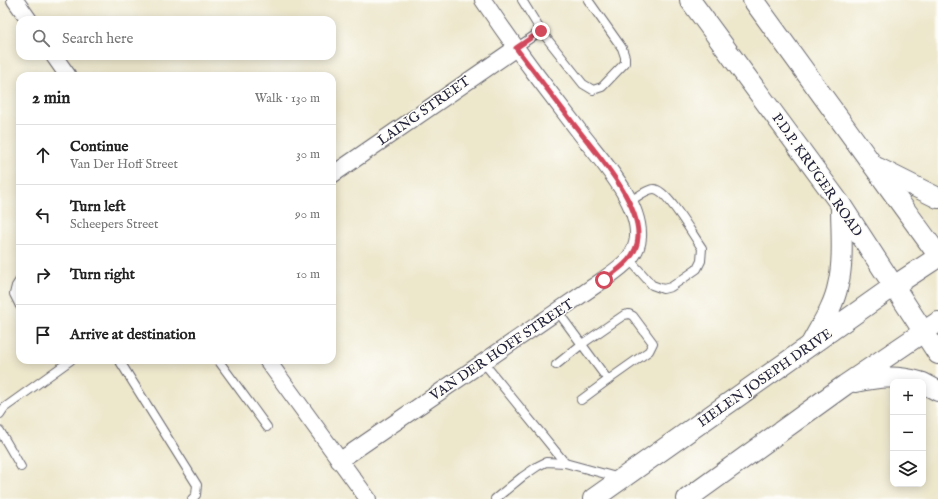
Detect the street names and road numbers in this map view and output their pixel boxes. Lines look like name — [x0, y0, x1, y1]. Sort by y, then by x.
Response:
street label: LAING STREET — [374, 72, 475, 150]
street label: P.D.P. KRUGER ROAD — [768, 110, 866, 240]
street label: VAN DER HOFF STREET — [426, 295, 578, 405]
street label: HELEN JOSEPH DRIVE — [694, 325, 836, 431]

